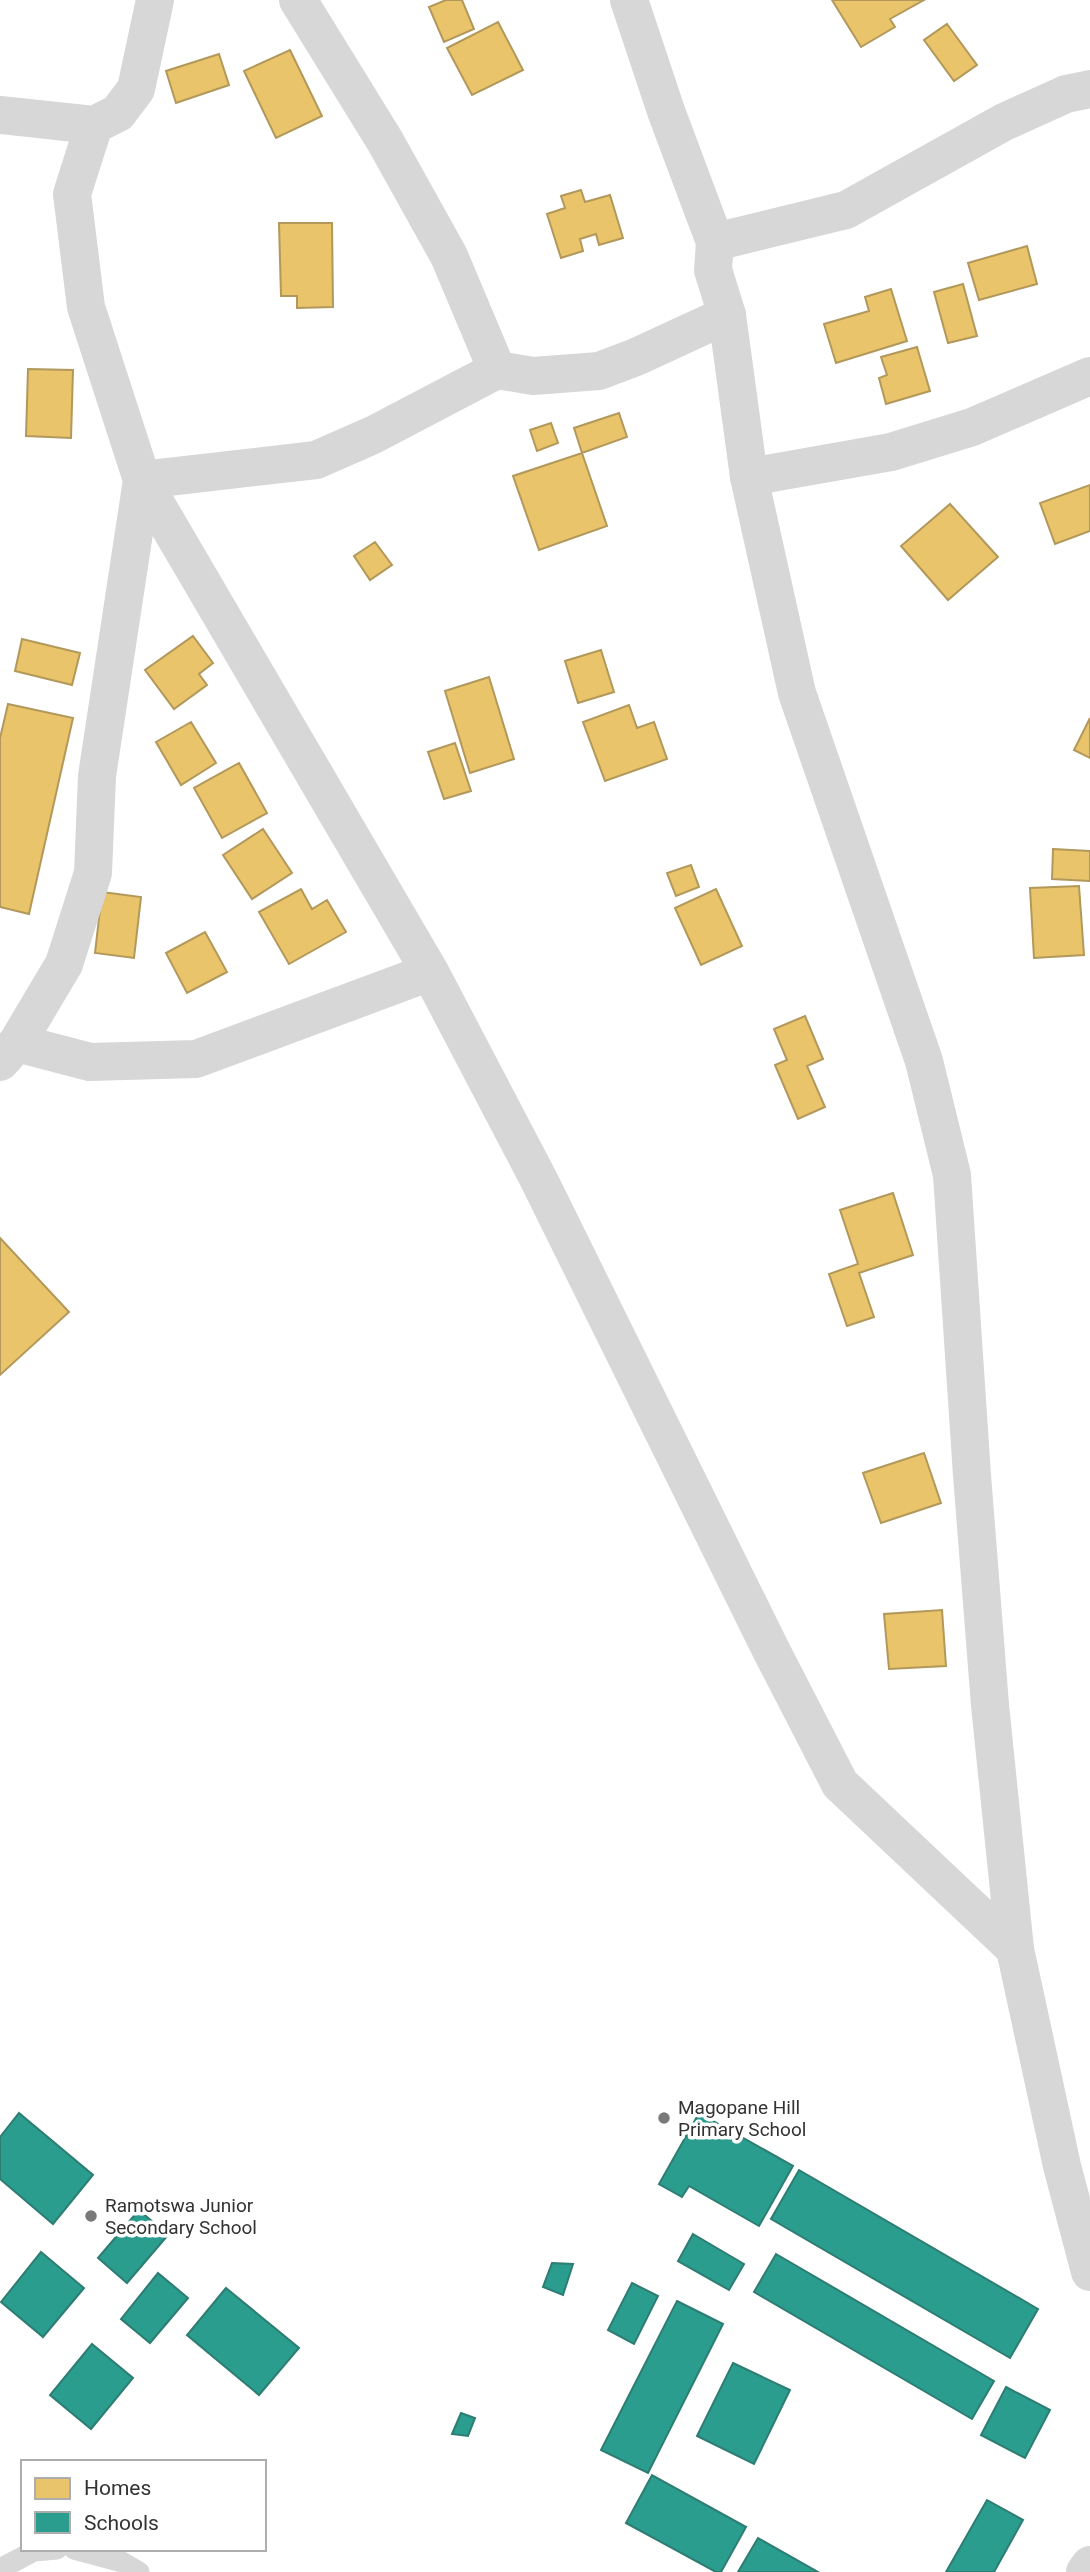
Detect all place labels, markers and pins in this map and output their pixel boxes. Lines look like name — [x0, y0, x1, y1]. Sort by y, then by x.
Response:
place label: Magopane Hill Primary School — [678, 2096, 806, 2141]
marker: Magopane Hill Primary School — [656, 2110, 672, 2126]
place label: Ramotswa Junior Secondary School — [105, 2194, 257, 2239]
marker: Ramotswa Junior Secondary School — [83, 2208, 99, 2224]

